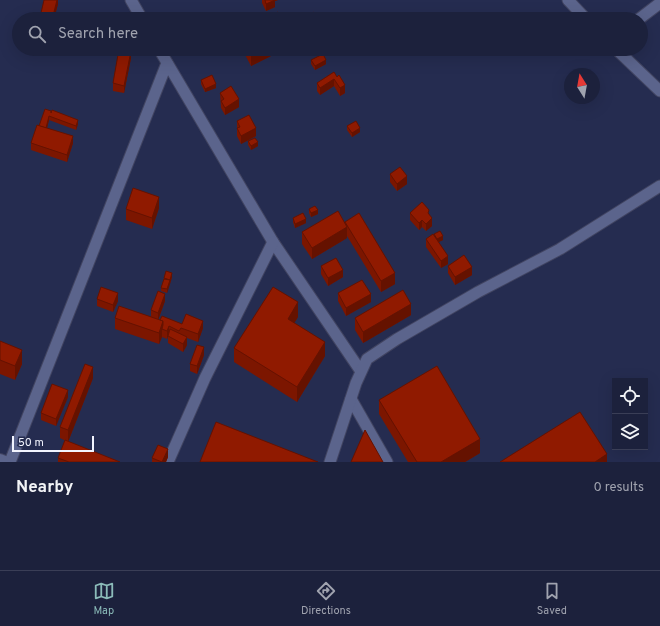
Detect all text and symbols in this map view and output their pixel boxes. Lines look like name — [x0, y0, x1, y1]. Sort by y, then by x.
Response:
search box — [12, 12, 648, 56]
icon: search — [26, 23, 48, 45]
text: Search here — [58, 25, 138, 44]
north arrow — [564, 68, 600, 104]
map controls — [612, 378, 648, 450]
button: locate — [612, 378, 648, 414]
button: layers — [612, 414, 648, 450]
scale bar — [12, 434, 94, 453]
text: 50 m — [18, 436, 44, 450]
text: Nearby — [16, 477, 73, 499]
text: 0 results — [593, 480, 644, 496]
tab: Map — [93, 580, 115, 618]
tab: Directions — [301, 580, 351, 618]
tab: Saved — [537, 580, 567, 618]

